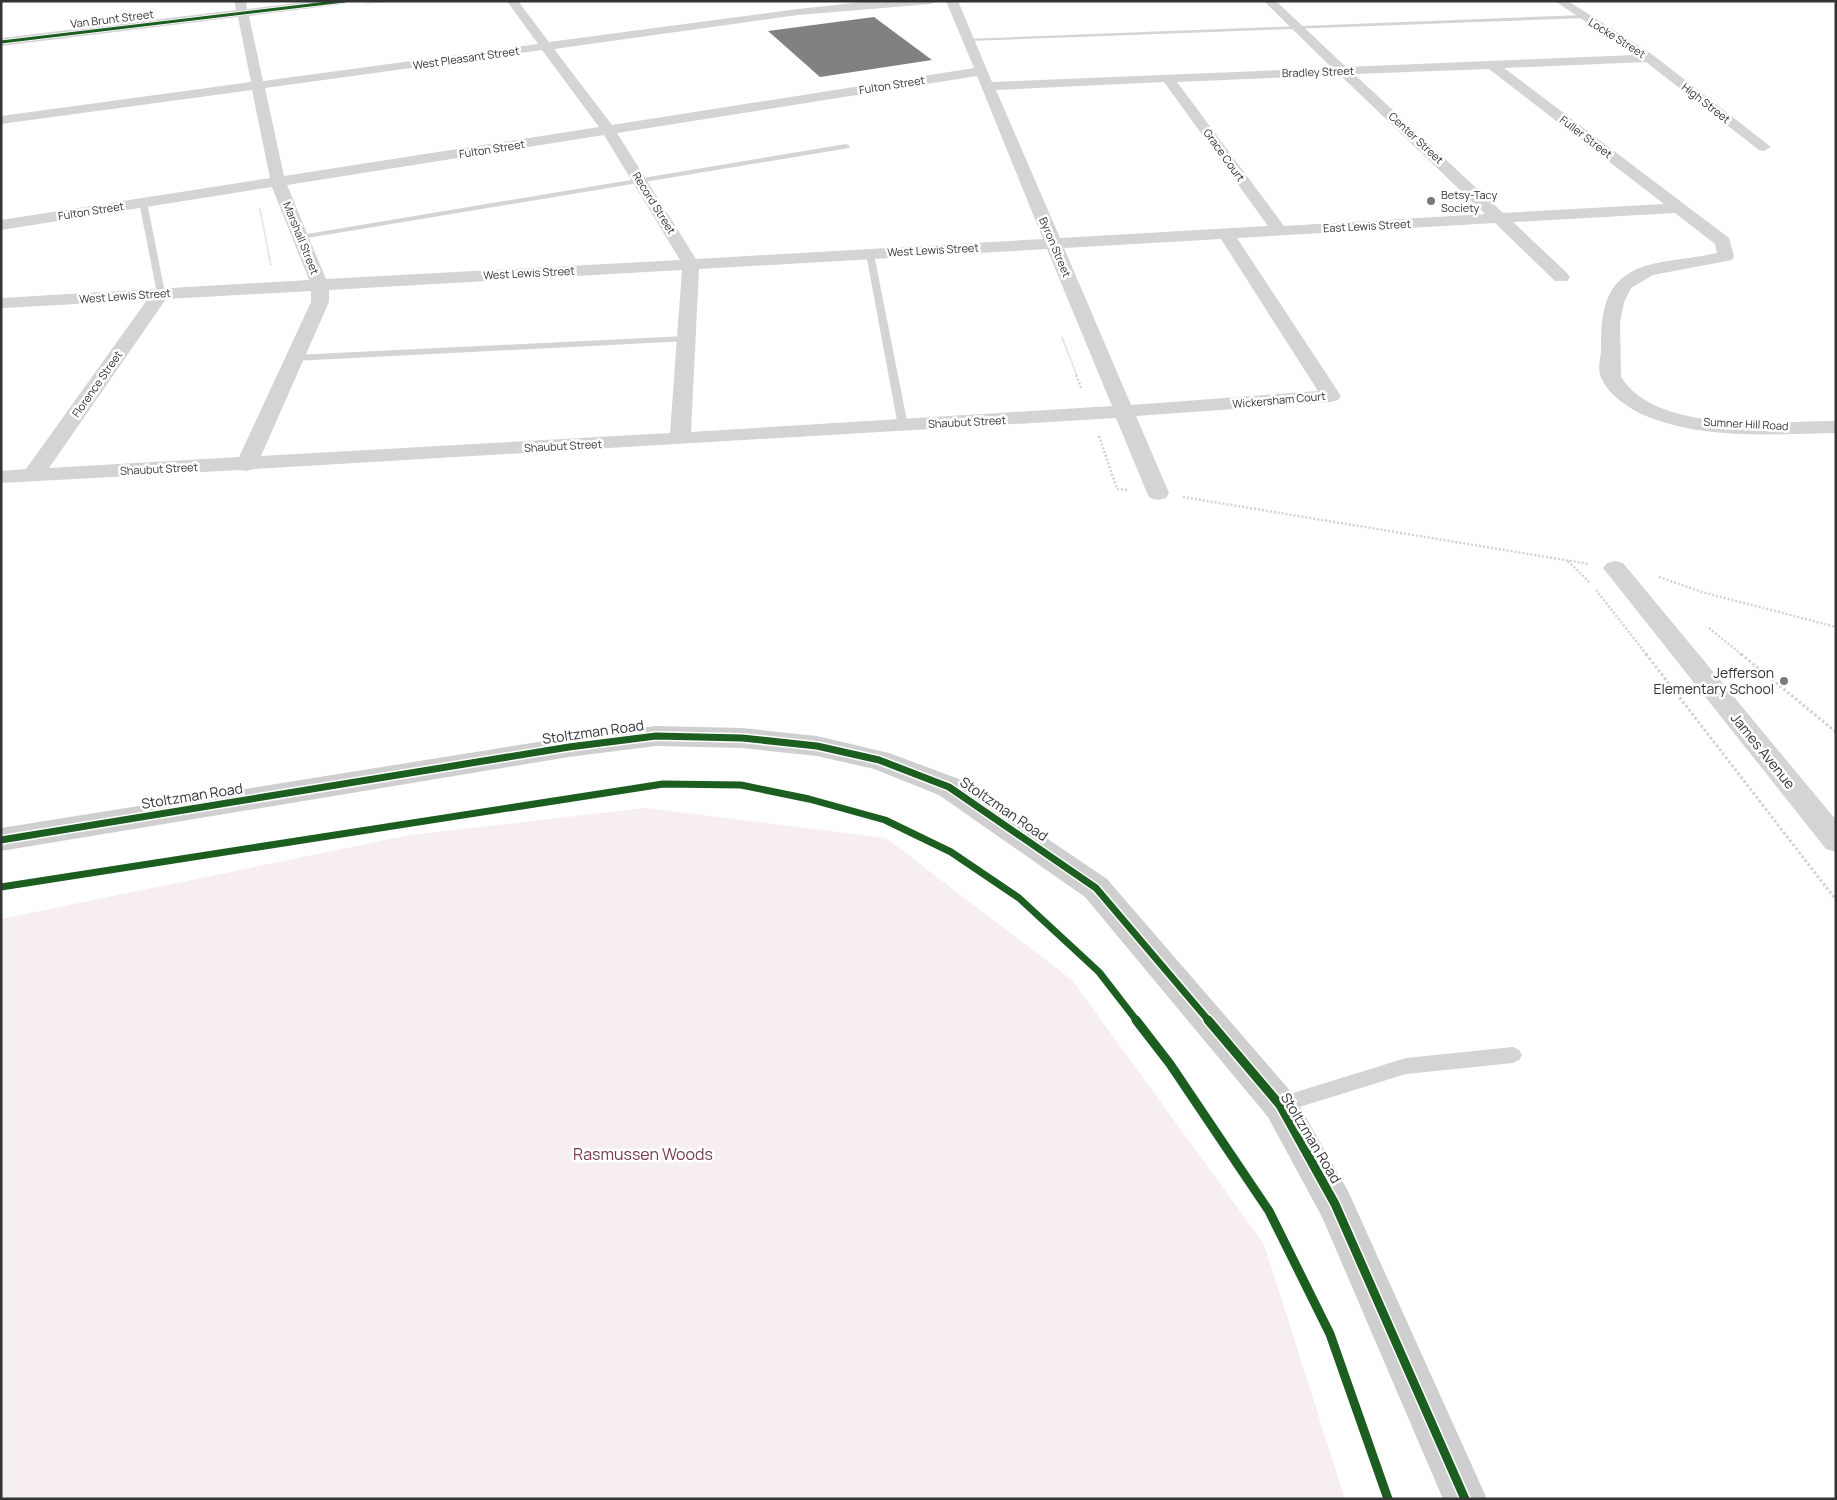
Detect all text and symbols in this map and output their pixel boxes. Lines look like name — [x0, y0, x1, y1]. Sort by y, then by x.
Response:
street label: Van Brunt Street — [69, 6, 154, 31]
street label: Locke Street — [1586, 14, 1649, 61]
street label: West Pleasant Street — [412, 43, 520, 72]
street label: Bradley Street — [1282, 63, 1354, 80]
street label: Fulton Street — [858, 72, 926, 97]
street label: High Street — [1679, 79, 1734, 126]
street label: Center Street — [1386, 108, 1447, 167]
street label: Fuller Street — [1557, 112, 1616, 161]
street label: Grace Court — [1200, 125, 1249, 184]
street label: Fulton Street — [458, 136, 526, 161]
street label: Record Street — [629, 169, 680, 237]
place label: Betsy-Tacy Society — [1441, 187, 1497, 215]
marker: Betsy-Tacy Society — [1425, 195, 1437, 207]
street label: Fulton Street — [57, 198, 125, 223]
street label: Marshall Street — [280, 199, 323, 276]
street label: Byron Street — [1036, 214, 1075, 279]
street label: East Lewis Street — [1323, 216, 1411, 235]
street label: West Lewis Street — [887, 240, 979, 259]
street label: West Lewis Street — [483, 263, 575, 282]
street label: West Lewis Street — [79, 285, 171, 306]
street label: Florence Street — [68, 347, 125, 420]
street label: Wickersham Court — [1232, 388, 1326, 411]
street label: Shaubut Street — [928, 412, 1006, 431]
street label: Sumner Hill Road — [1703, 414, 1789, 433]
street label: Shaubut Street — [524, 436, 602, 455]
street label: Shaubut Street — [120, 459, 198, 478]
place label: Jefferson Elementary School — [1654, 663, 1774, 698]
marker: Jefferson Elementary School — [1778, 675, 1790, 687]
street label: James Avenue — [1727, 709, 1800, 793]
street label: Stoltzman Road — [541, 715, 645, 748]
street label: Stoltzman Road — [956, 772, 1052, 845]
street label: Stoltzman Road — [140, 778, 244, 813]
street label: Stoltzman Road — [1277, 1089, 1346, 1187]
park label: Rasmussen Woods — [573, 1143, 713, 1165]

